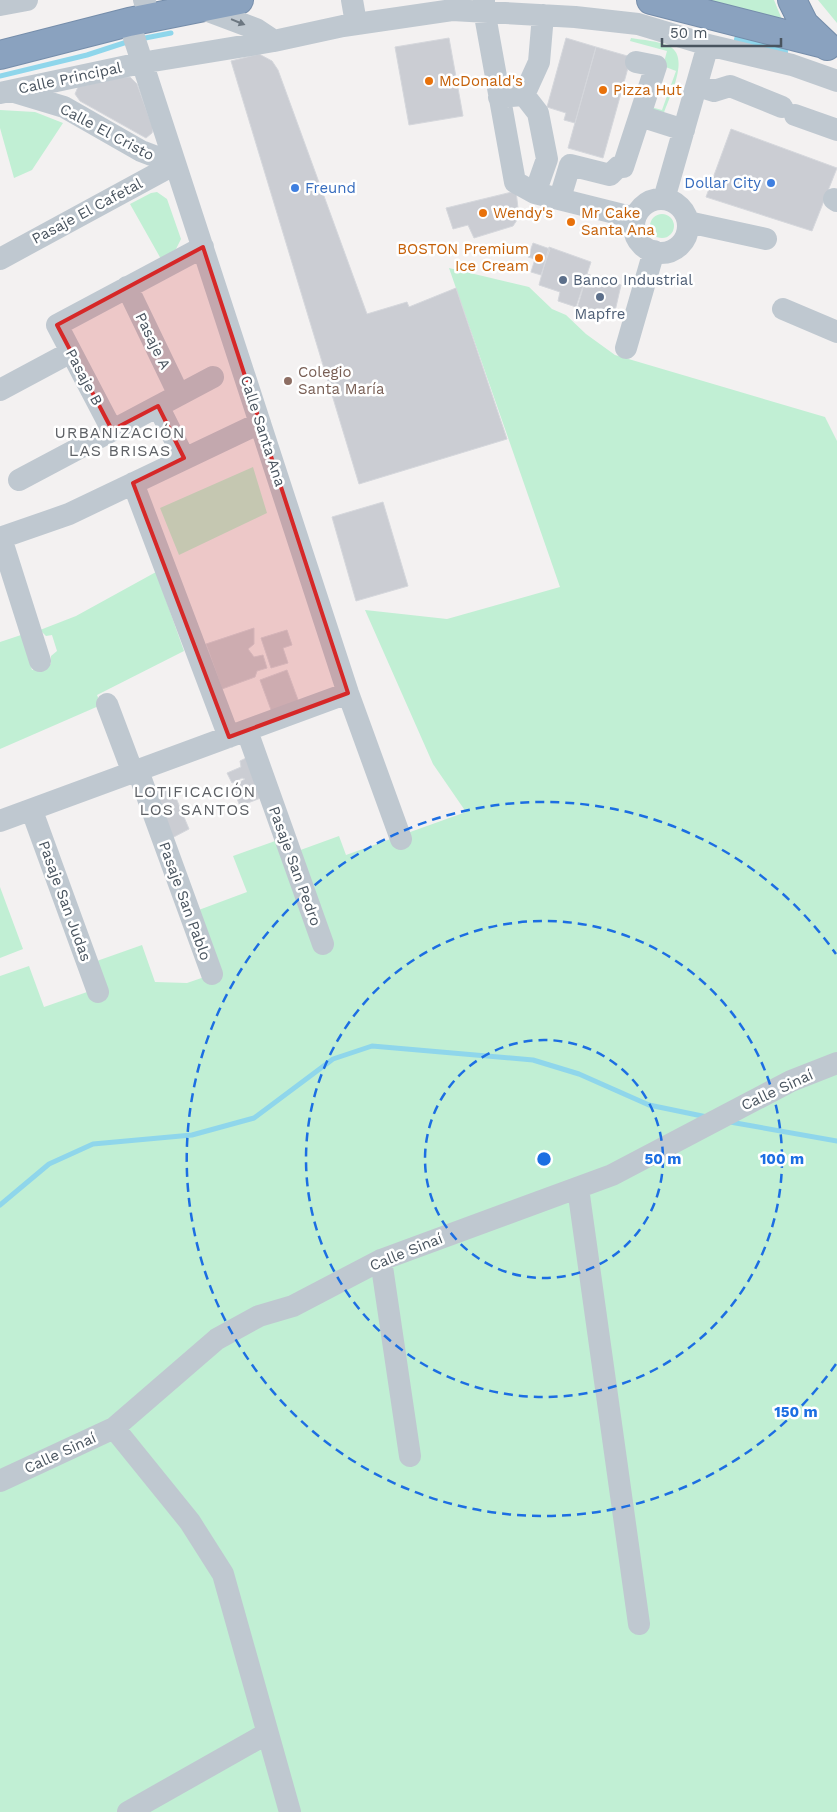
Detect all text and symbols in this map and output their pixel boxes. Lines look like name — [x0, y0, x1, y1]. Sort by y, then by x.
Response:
scale bar — [662, 15, 781, 47]
one-way arrow — [231, 18, 245, 26]
text: 50 m — [670, 24, 707, 42]
street label: Calle Principal — [17, 58, 124, 98]
place label: McDonald's — [439, 72, 523, 90]
marker: McDonald's — [423, 75, 435, 87]
place label: Pizza Hut — [613, 81, 683, 99]
marker: Pizza Hut — [597, 84, 609, 96]
street label: Calle El Cristo — [57, 100, 157, 164]
street label: Pasaje El Cafetal — [29, 174, 146, 248]
place label: Dollar City — [684, 174, 761, 192]
marker: Dollar City — [765, 177, 777, 189]
place label: Freund — [305, 179, 356, 197]
marker: Freund — [289, 182, 301, 194]
place label: Wendy's — [493, 204, 553, 222]
place label: Mr Cake Santa Ana — [581, 204, 655, 239]
marker: Wendy's — [477, 207, 489, 219]
marker: Mr Cake Santa Ana — [565, 216, 577, 228]
place label: BOSTON Premium Ice Cream — [397, 240, 529, 275]
marker: BOSTON Premium Ice Cream — [533, 252, 545, 264]
place label: Banco Industrial — [573, 271, 693, 289]
marker: Banco Industrial — [557, 274, 569, 286]
marker: Mapfre — [594, 291, 606, 303]
place label: Mapfre — [575, 305, 625, 323]
street label: Pasaje A — [132, 310, 175, 372]
street label: Pasaje B — [62, 346, 106, 408]
place label: Colegio Santa María — [298, 363, 385, 398]
street label: Calle Santa Ana — [237, 373, 290, 489]
marker: Colegio Santa María — [282, 375, 294, 387]
district label: URBANIZACIÓN LAS BRISAS — [54, 423, 186, 460]
district label: LOTIFICACIÓN LOS SANTOS — [134, 782, 256, 819]
street label: Pasaje San Pedro — [265, 804, 325, 928]
street label: Pasaje San Judas — [35, 838, 95, 964]
street label: Pasaje San Pablo — [155, 839, 215, 963]
street label: Calle Sinaí — [738, 1066, 816, 1114]
centre of rings — [535, 1150, 553, 1168]
text: 50 m — [645, 1150, 681, 1168]
text: 100 m — [760, 1150, 804, 1168]
street label: Calle Sinaí — [367, 1229, 445, 1275]
text: 150 m — [774, 1403, 818, 1421]
street label: Calle Sinaí — [21, 1429, 99, 1477]

